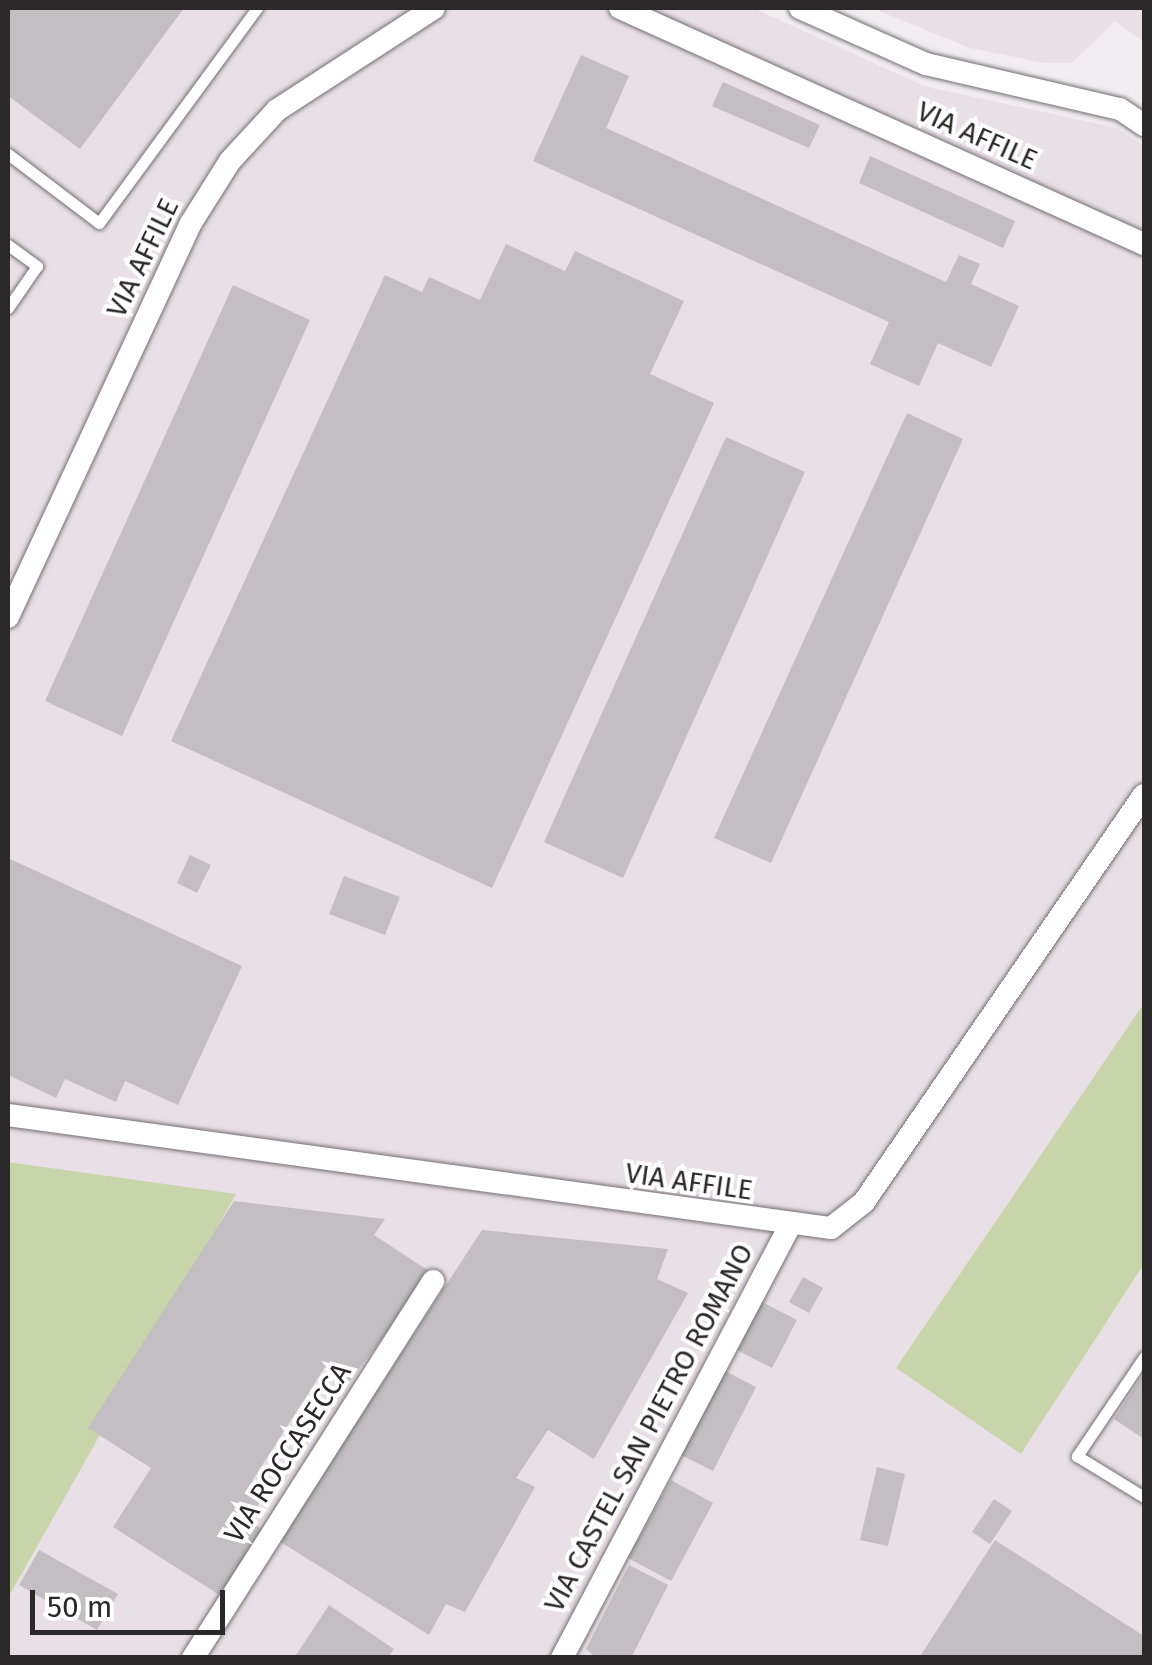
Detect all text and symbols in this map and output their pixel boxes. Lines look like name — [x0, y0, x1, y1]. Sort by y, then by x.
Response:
street label: VIA AFFILE — [912, 95, 1042, 177]
street label: VIA AFFILE — [100, 193, 186, 323]
street label: VIA AFFILE — [623, 1156, 755, 1208]
street label: VIA CASTEL SAN PIETRO ROMANO — [537, 1238, 761, 1618]
street label: VIA ROCCASECCA — [218, 1357, 358, 1549]
scale bar — [35, 1570, 230, 1632]
text: 50 m — [47, 1589, 112, 1625]

